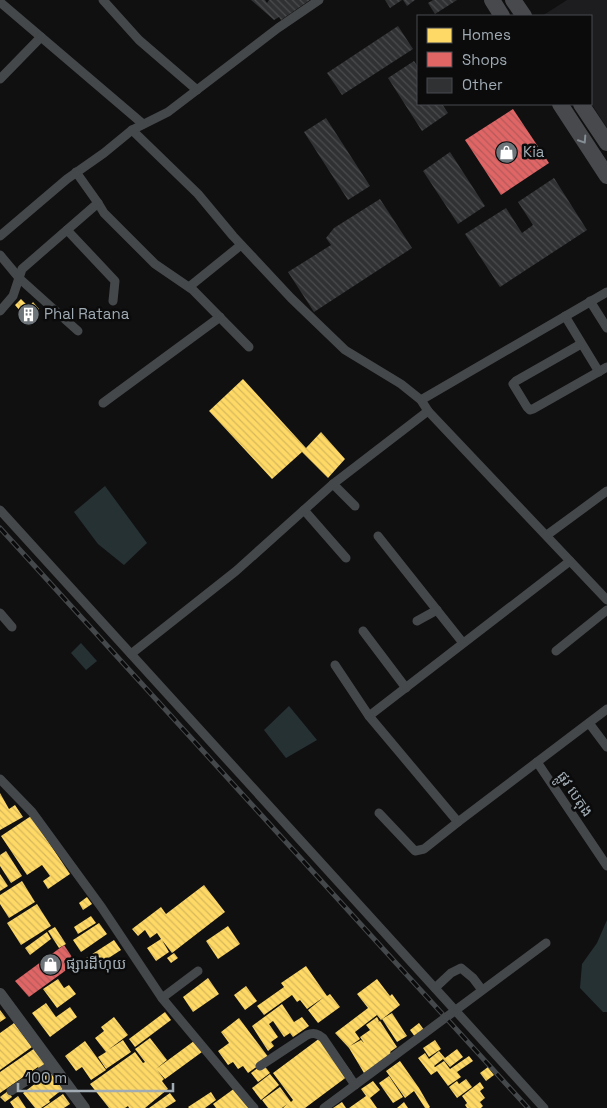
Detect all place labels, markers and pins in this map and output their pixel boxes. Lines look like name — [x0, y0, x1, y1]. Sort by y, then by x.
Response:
shop icon: Kia — [495, 140, 519, 164]
place label: Kia — [523, 142, 545, 161]
building icon: Phal Ratana — [16, 302, 40, 326]
place label: Phal Ratana — [44, 304, 130, 323]
shop icon: ផ្សារដីហុយ — [38, 952, 62, 976]
place label: ផ្សារដីហុយ — [66, 954, 126, 973]

